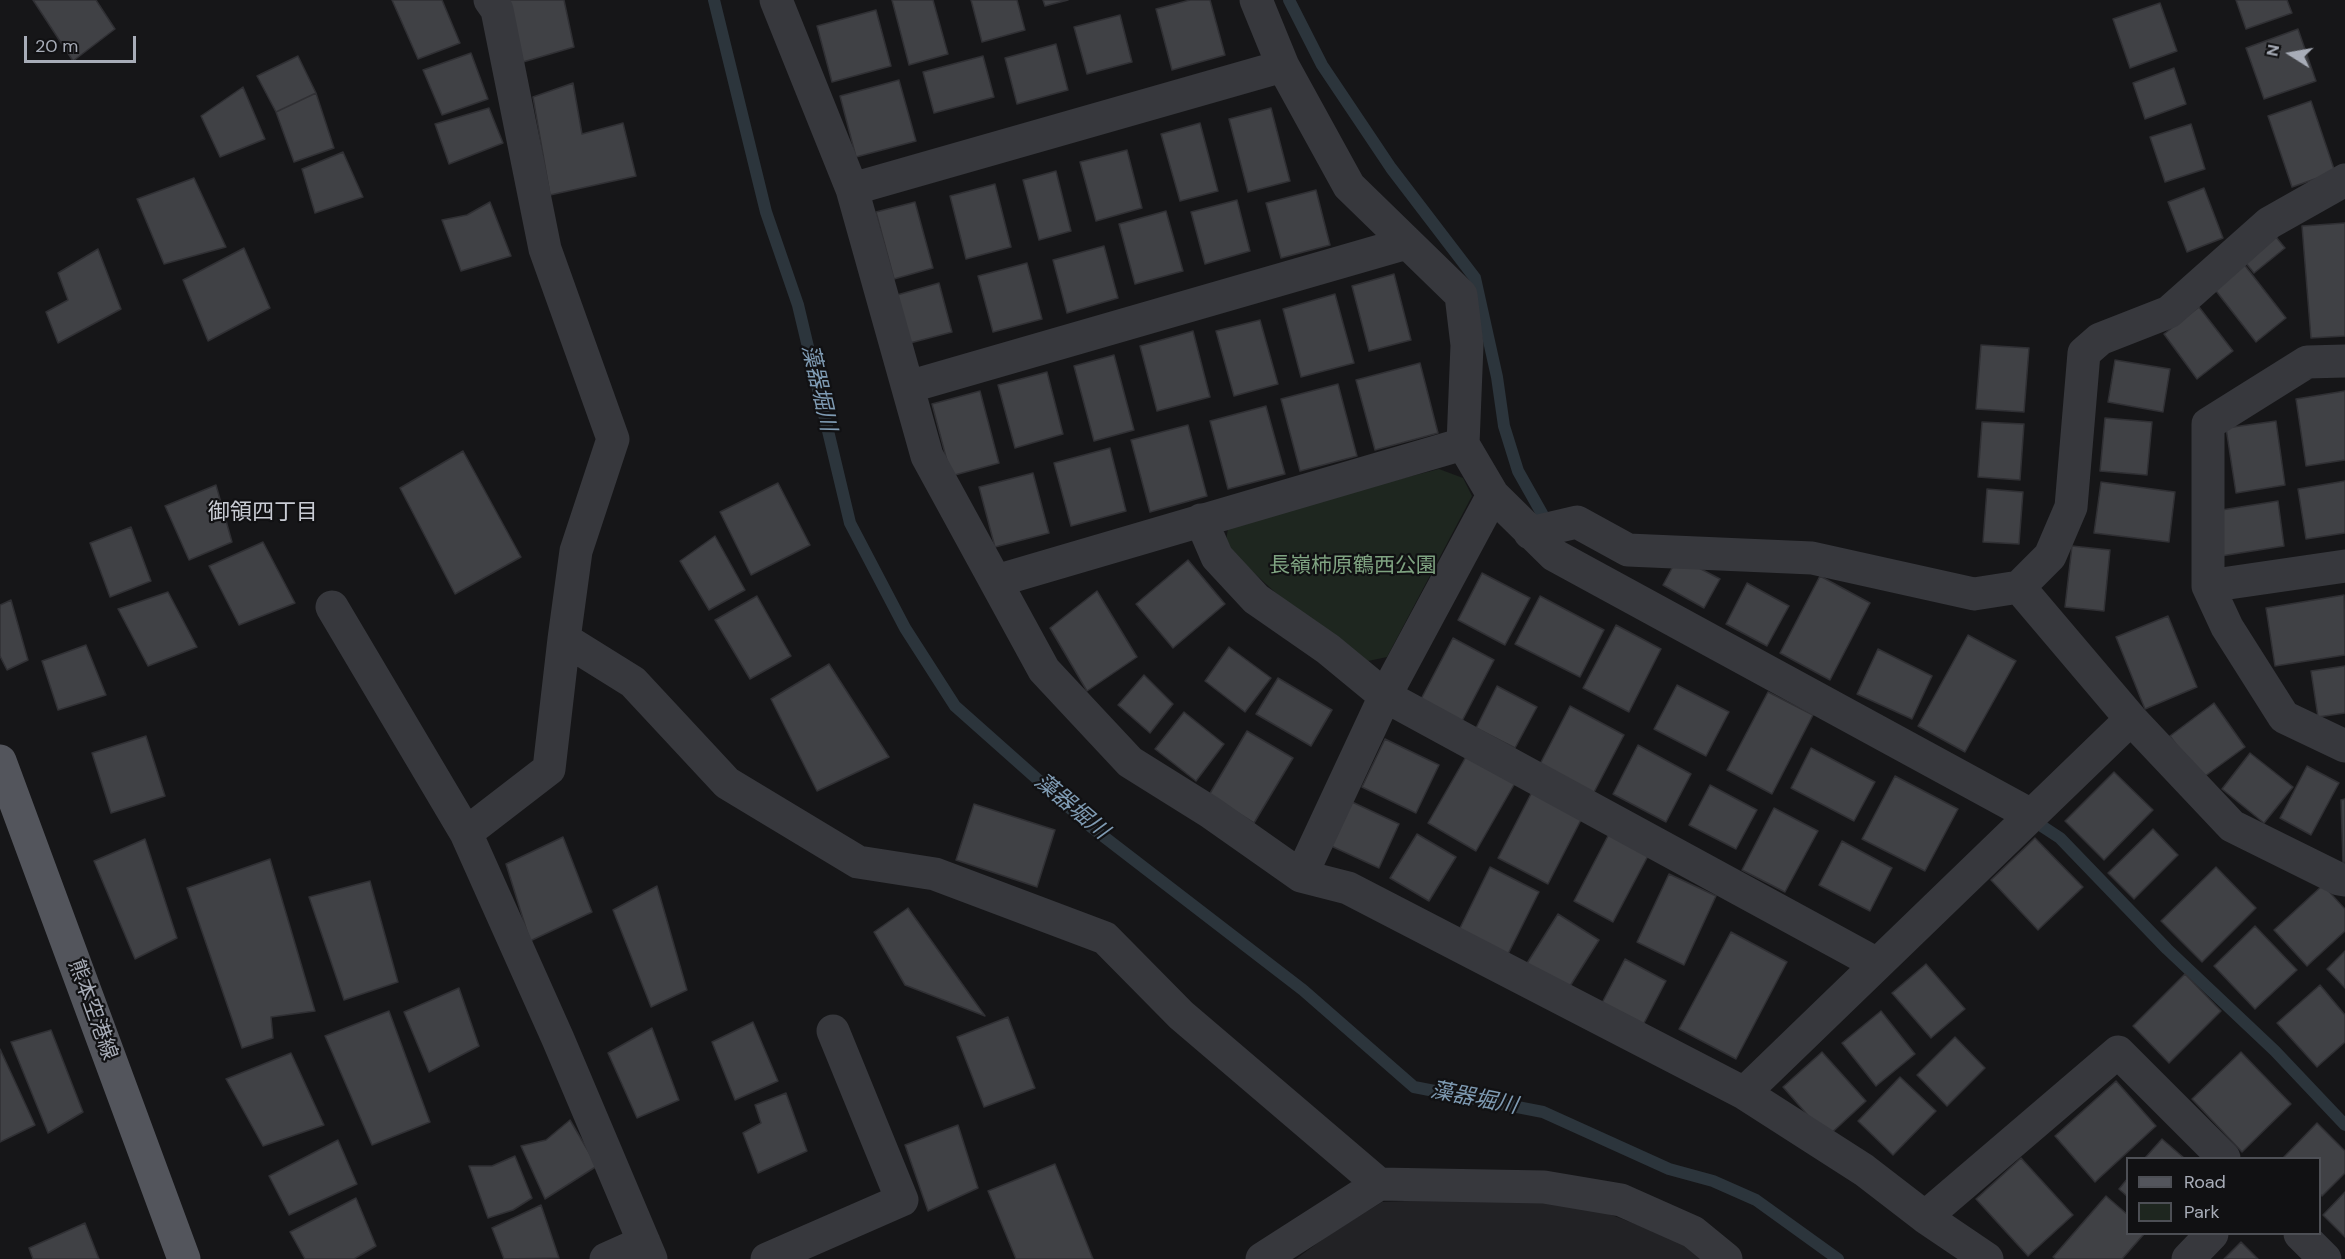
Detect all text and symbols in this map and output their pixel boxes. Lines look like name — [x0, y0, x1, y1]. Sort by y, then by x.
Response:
scale bar — [27, 24, 140, 62]
north arrow — [2261, 24, 2321, 84]
text: 20 m — [35, 34, 78, 58]
text: N — [2261, 43, 2284, 58]
water label: 藻器堀川 — [795, 342, 841, 434]
district label: 御領四丁目 — [208, 500, 318, 526]
park label: 長嶺柿原鶴西公園 — [1269, 553, 1437, 579]
water label: 藻器堀川 — [1029, 769, 1113, 845]
street label: 熊本空港線 — [62, 956, 122, 1064]
water label: 藻器堀川 — [1428, 1078, 1520, 1120]
legend — [2126, 1157, 2321, 1235]
text: Road — [2184, 1170, 2226, 1194]
text: Park — [2184, 1200, 2220, 1224]

